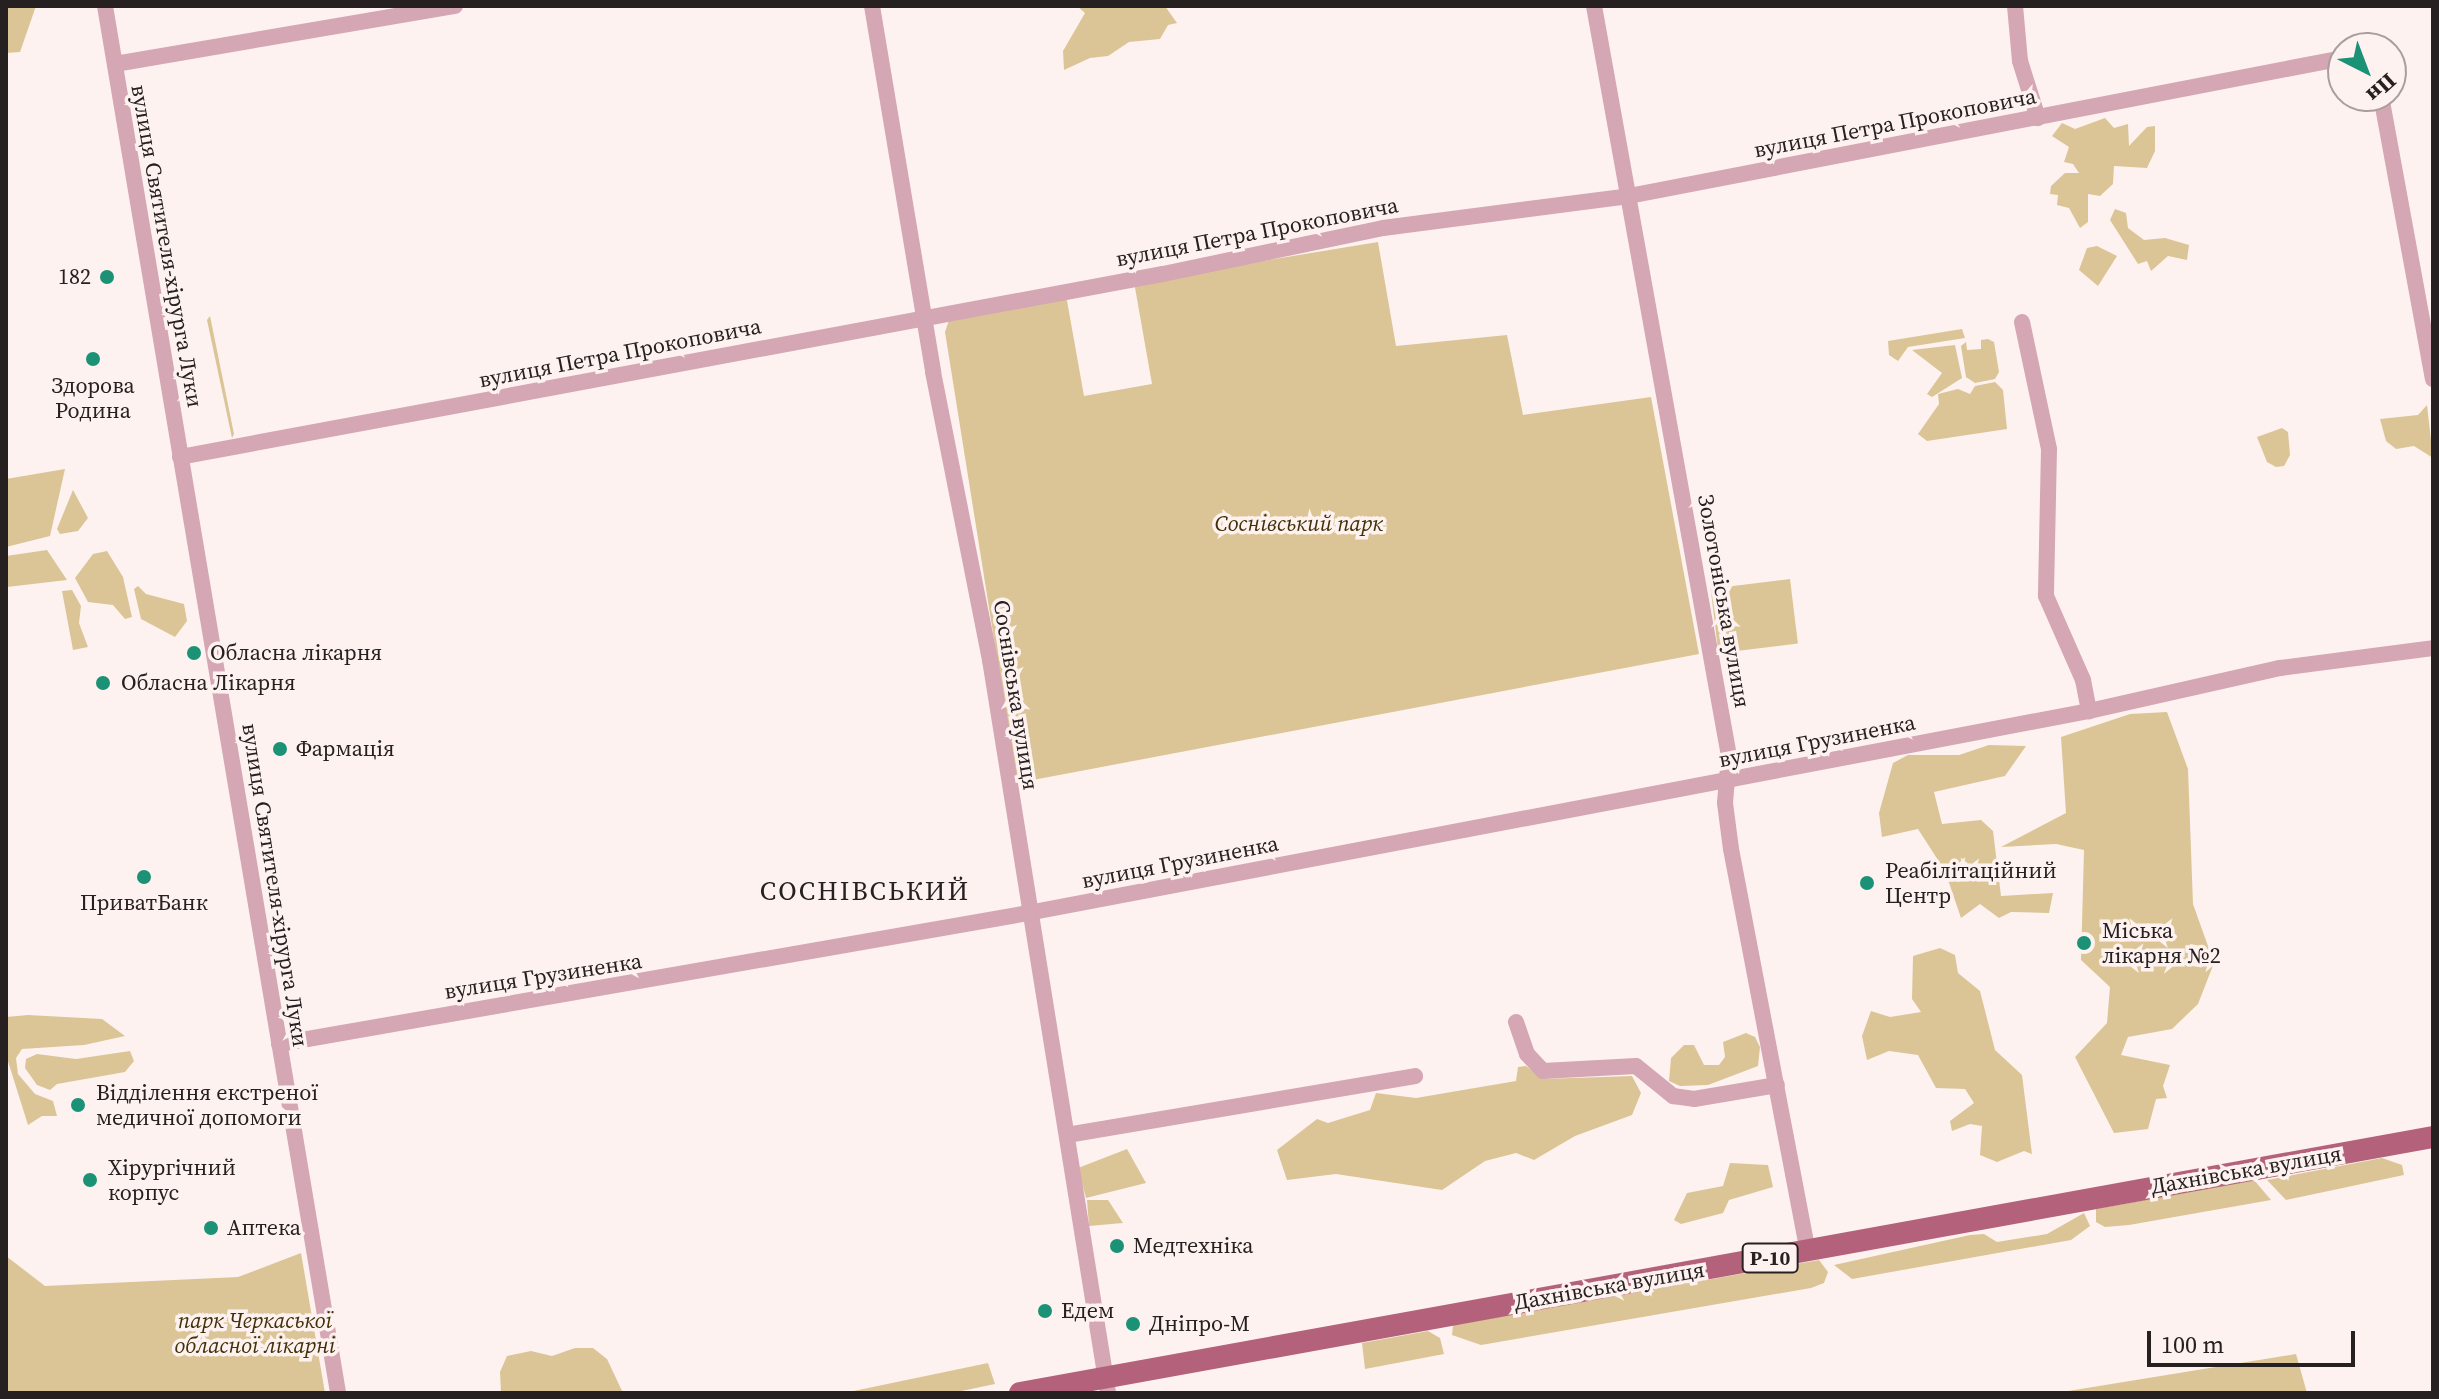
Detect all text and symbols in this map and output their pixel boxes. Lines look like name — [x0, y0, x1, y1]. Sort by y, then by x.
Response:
north arrow — [2327, 32, 2407, 112]
text: Пн — [2360, 67, 2403, 110]
street label: вулиця Святителя-хірурга Луки — [126, 82, 208, 410]
street label: вулиця Петра Прокоповича — [1752, 83, 2038, 163]
street label: вулиця Петра Прокоповича — [1114, 192, 1400, 272]
place label: 182 — [58, 264, 91, 290]
marker: 182 — [98, 268, 116, 286]
street label: вулиця Петра Прокоповича — [477, 313, 763, 393]
marker: Здорова Родина — [84, 350, 102, 368]
place label: Здорова Родина — [51, 372, 135, 424]
street label: Золотоніська вулиця — [1692, 492, 1756, 710]
park label: Соснівський парк — [1215, 511, 1383, 537]
street label: Соснівська вулиця — [988, 598, 1044, 792]
place label: Обласна лікарня — [210, 640, 382, 666]
marker: Обласна лікарня — [185, 644, 203, 662]
place label: Обласна Лікарня — [121, 670, 296, 696]
marker: Обласна Лікарня — [92, 672, 114, 694]
street label: вулиця Грузиненка — [1716, 709, 1918, 773]
street label: вулиця Святителя-хірурга Луки — [236, 721, 314, 1049]
place label: Фармація — [296, 736, 395, 762]
marker: Фармація — [271, 740, 289, 758]
street label: вулиця Грузиненка — [1079, 830, 1281, 894]
place label: Реабілітаційний Центр — [1885, 857, 2057, 908]
marker: ПриватБанк — [135, 868, 153, 886]
marker: Реабілітаційний Центр — [1856, 872, 1878, 894]
district label: СОСНІВСЬКИЙ — [760, 876, 970, 908]
place label: ПриватБанк — [80, 890, 208, 916]
place label: Міська лікарня №2 — [2102, 917, 2221, 968]
marker: Міська лікарня №2 — [2073, 932, 2095, 954]
street label: вулиця Грузиненка — [442, 947, 644, 1005]
place label: Відділення екстреної медичної допомоги — [96, 1079, 318, 1130]
marker: Відділення екстреної медичної допомоги — [67, 1094, 89, 1116]
street label: Дахнівська вулиця — [2149, 1140, 2343, 1200]
place label: Хірургічний корпус — [108, 1154, 236, 1206]
marker: Хірургічний корпус — [79, 1169, 101, 1191]
place label: Аптека — [227, 1215, 301, 1241]
marker: Аптека — [202, 1219, 220, 1237]
place label: Медтехніка — [1133, 1233, 1253, 1259]
marker: Медтехніка — [1108, 1237, 1126, 1255]
road number: Р-10 — [1740, 1242, 1800, 1274]
street label: Дахнівська вулиця — [1512, 1256, 1706, 1316]
place label: Едем — [1061, 1298, 1114, 1324]
marker: Едем — [1036, 1302, 1054, 1320]
park label: парк Черкаської обласної лікарні — [175, 1307, 335, 1358]
place label: Дніпро-М — [1149, 1311, 1250, 1337]
marker: Дніпро-М — [1124, 1315, 1142, 1333]
scale bar — [2151, 1315, 2359, 1365]
text: 100 m — [2161, 1328, 2224, 1361]

